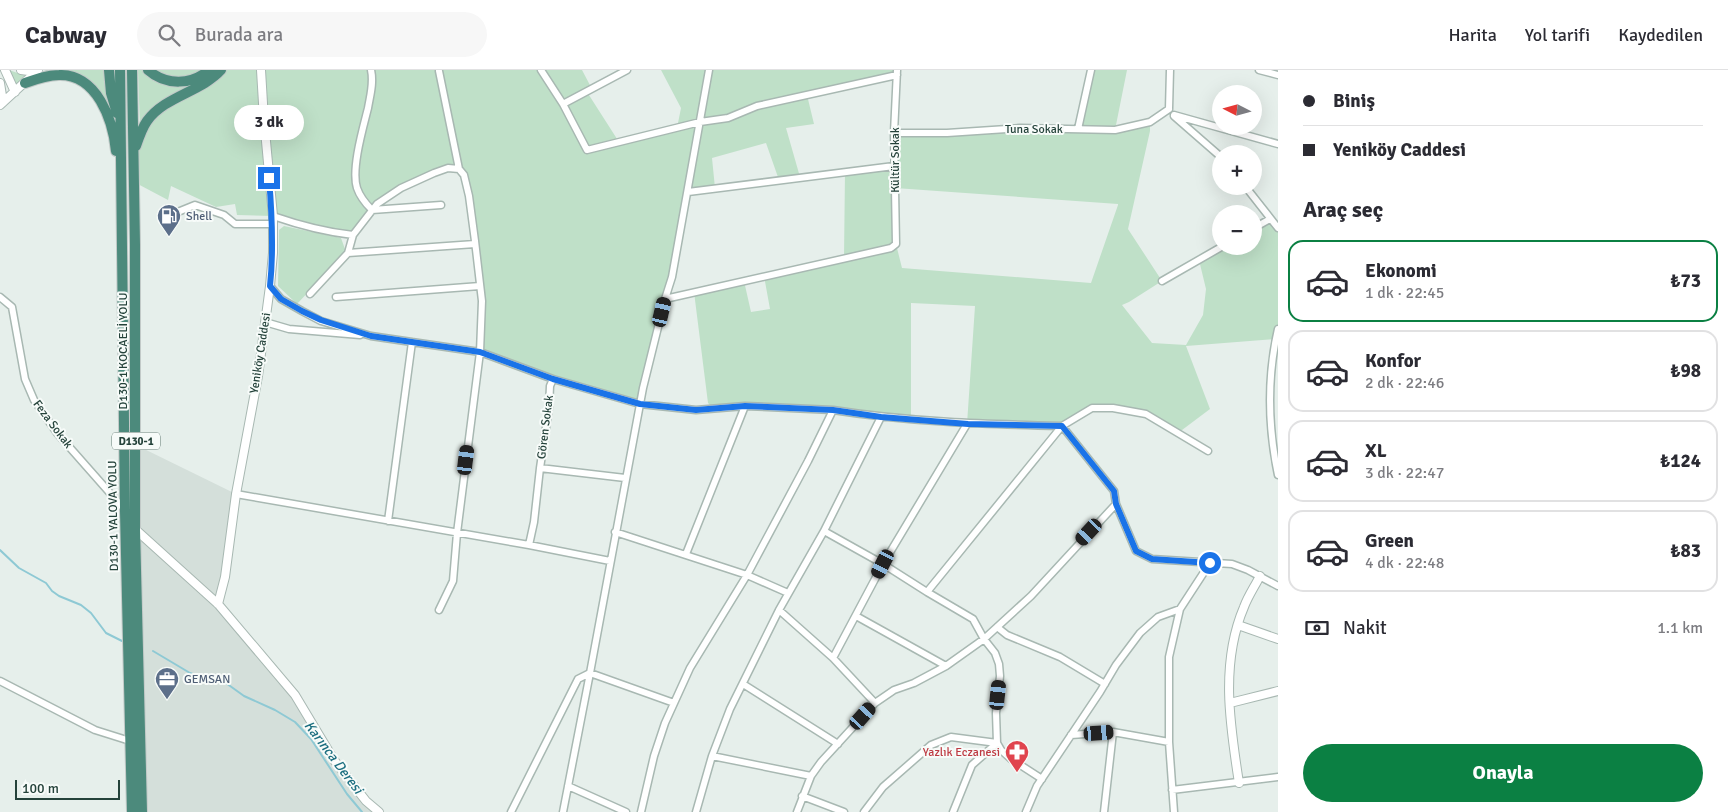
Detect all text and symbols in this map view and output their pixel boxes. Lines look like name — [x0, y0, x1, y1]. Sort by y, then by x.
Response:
search box — [137, 12, 487, 57]
text: Cabway — [25, 20, 107, 50]
icon: search — [155, 21, 183, 49]
text: Burada ara — [195, 23, 283, 47]
text: Harita — [1448, 24, 1497, 46]
text: Yol tarifi — [1525, 24, 1590, 46]
text: Kaydedilen — [1618, 24, 1703, 46]
north arrow — [1212, 85, 1262, 135]
map controls — [1212, 85, 1262, 255]
text: Biniş — [1333, 89, 1375, 113]
callout: 3 dk — [234, 106, 304, 140]
text: 3 dk — [254, 112, 284, 132]
street label: Tuna Sokak — [1005, 122, 1063, 137]
street label: Kültür Sokak — [888, 127, 903, 193]
text: Yeniköy Caddesi — [1333, 138, 1466, 162]
button: + — [1212, 145, 1262, 195]
route end — [258, 167, 280, 189]
text: Araç seç — [1303, 196, 1383, 223]
fuel station icon: Shell — [156, 203, 182, 237]
button: − — [1212, 205, 1262, 255]
place label: Shell — [186, 209, 213, 224]
icon: car — [1305, 259, 1350, 304]
text: Ekonomi — [1365, 259, 1437, 283]
text: ₺73 — [1670, 269, 1701, 293]
text: 1 dk · 22:45 — [1365, 283, 1444, 303]
street label: D130-1 KOCAELİ YOLU — [116, 293, 131, 409]
car — [651, 296, 672, 328]
street label: Yeniköy Caddesi — [247, 312, 274, 395]
icon: car — [1305, 349, 1350, 394]
text: Konfor — [1365, 349, 1421, 373]
text: ₺98 — [1670, 359, 1701, 383]
text: 2 dk · 22:46 — [1365, 373, 1444, 393]
street label: Gören Sokak — [534, 394, 557, 460]
street label: Feza Sokak — [29, 397, 76, 452]
road number: D130-1 — [112, 432, 160, 450]
icon: car — [1305, 439, 1350, 484]
text: XL — [1365, 439, 1387, 463]
car — [456, 444, 475, 476]
text: ₺124 — [1660, 449, 1701, 473]
street label: D130-1 YALOVA YOLU — [105, 460, 122, 572]
text: 3 dk · 22:47 — [1365, 463, 1444, 483]
car — [1073, 516, 1104, 548]
icon: car — [1305, 529, 1350, 574]
text: Green — [1365, 529, 1414, 553]
text: ₺83 — [1670, 539, 1701, 563]
car — [869, 547, 896, 581]
route start — [1199, 552, 1221, 574]
text: 4 dk · 22:48 — [1365, 553, 1444, 573]
icon: cash — [1303, 614, 1331, 642]
text: Nakit — [1343, 616, 1387, 640]
text: 1.1 km — [1657, 618, 1703, 638]
office icon: GEMSAN — [154, 666, 180, 700]
place label: GEMSAN — [184, 672, 230, 687]
car — [988, 679, 1007, 711]
car — [847, 700, 878, 732]
water label: Karınca Deresi — [301, 717, 367, 798]
car — [1083, 724, 1114, 742]
pharmacy icon: Yazlık Eczanesi — [1004, 739, 1030, 773]
button: Onayla — [1303, 744, 1703, 802]
place label: Yazlık Eczanesi — [923, 745, 1000, 760]
scale bar — [15, 777, 120, 800]
text: 100 m — [22, 780, 59, 797]

